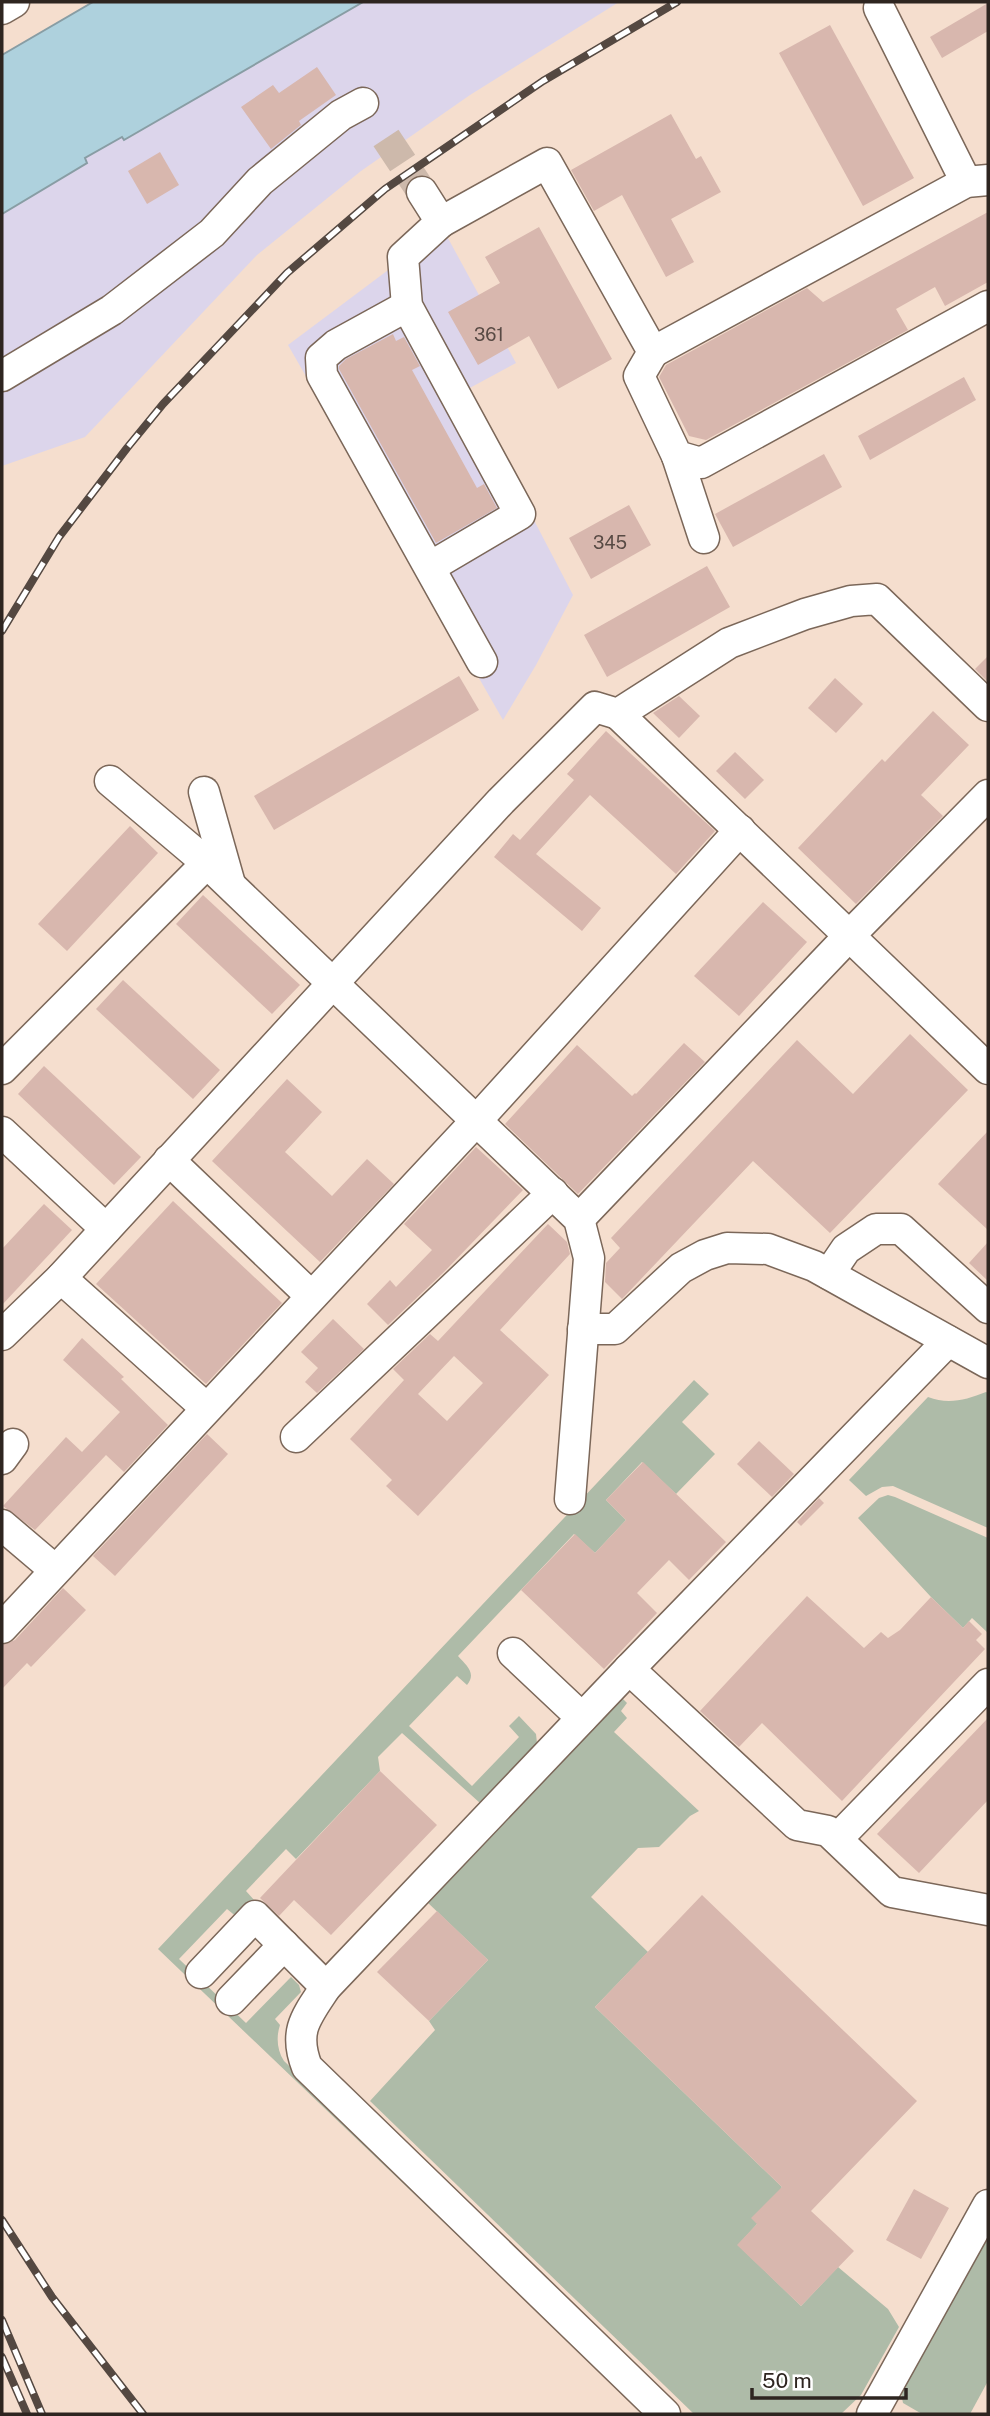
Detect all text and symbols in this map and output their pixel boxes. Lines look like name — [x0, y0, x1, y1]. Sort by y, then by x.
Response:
house number: 361 — [474, 324, 504, 345]
house number: 345 — [593, 532, 627, 553]
scale bar — [752, 2356, 906, 2400]
text: 50 m — [762, 2368, 812, 2393]

